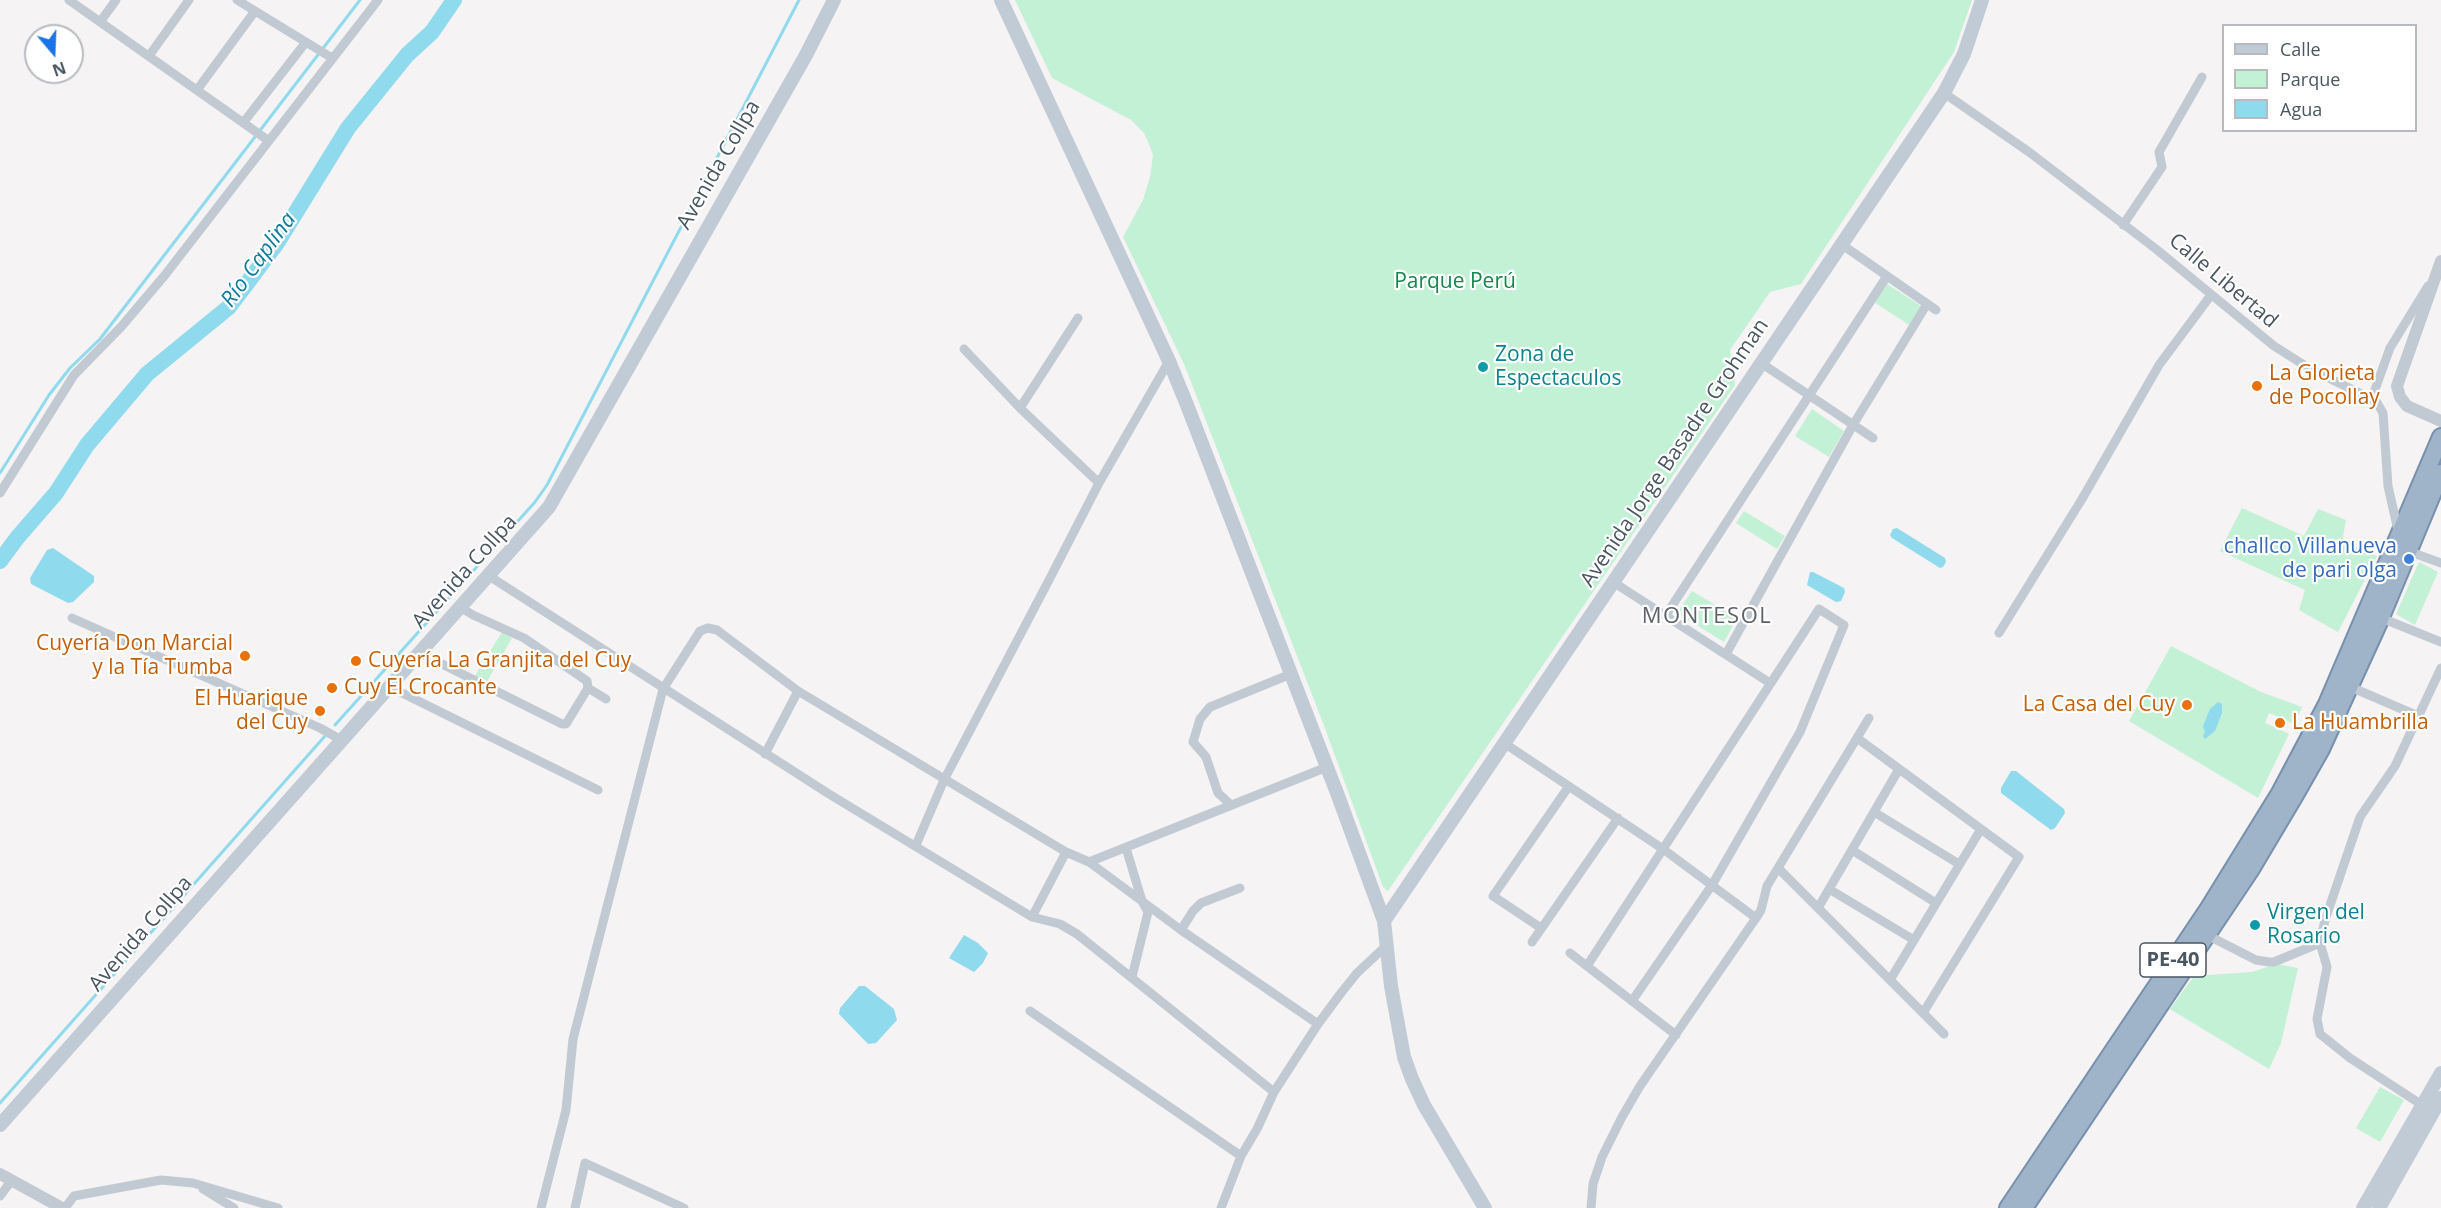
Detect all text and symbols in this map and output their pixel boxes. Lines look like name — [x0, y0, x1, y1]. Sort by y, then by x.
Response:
north arrow — [24, 24, 84, 84]
legend — [2222, 24, 2417, 132]
text: Calle — [2280, 37, 2321, 61]
text: N — [49, 57, 69, 82]
text: Parque — [2280, 67, 2340, 91]
street label: Avenida Collpa — [672, 96, 766, 234]
text: Agua — [2280, 97, 2322, 121]
water label: Río Caplina — [216, 208, 302, 312]
street label: Calle Libertad — [2163, 228, 2283, 334]
park label: Parque Perú — [1394, 269, 1516, 295]
street label: Avenida Jorge Basadre Grohman — [1576, 314, 1774, 592]
place label: Zona de Espectaculos — [1495, 342, 1621, 392]
marker: Zona de Espectaculos — [1476, 360, 1490, 374]
place label: La Glorieta de Pocollay — [2269, 361, 2380, 411]
marker: La Glorieta de Pocollay — [2250, 379, 2264, 393]
street label: Avenida Collpa — [407, 510, 523, 634]
place label: challco Villanueva de pari olga — [2224, 534, 2397, 584]
marker: challco Villanueva de pari olga — [2402, 552, 2416, 566]
district label: MONTESOL — [1642, 604, 1772, 630]
place label: Cuyería Don Marcial y la Tía Tumba — [36, 631, 233, 681]
place label: Cuyería La Granjita del Cuy — [368, 648, 631, 674]
marker: Cuyería Don Marcial y la Tía Tumba — [238, 649, 252, 663]
marker: Cuyería La Granjita del Cuy — [349, 654, 363, 668]
place label: Cuy El Crocante — [344, 675, 497, 701]
marker: Cuy El Crocante — [325, 681, 339, 695]
place label: El Huarique del Cuy — [194, 686, 308, 736]
place label: La Casa del Cuy — [2023, 692, 2175, 718]
marker: La Casa del Cuy — [2180, 698, 2194, 712]
marker: El Huarique del Cuy — [313, 704, 327, 718]
place label: La Huambrilla — [2292, 710, 2429, 736]
marker: La Huambrilla — [2273, 716, 2287, 730]
street label: Avenida Collpa — [84, 871, 198, 997]
place label: Virgen del Rosario — [2267, 900, 2365, 950]
marker: Virgen del Rosario — [2248, 918, 2262, 932]
road number: PE-40 — [2140, 943, 2206, 977]

